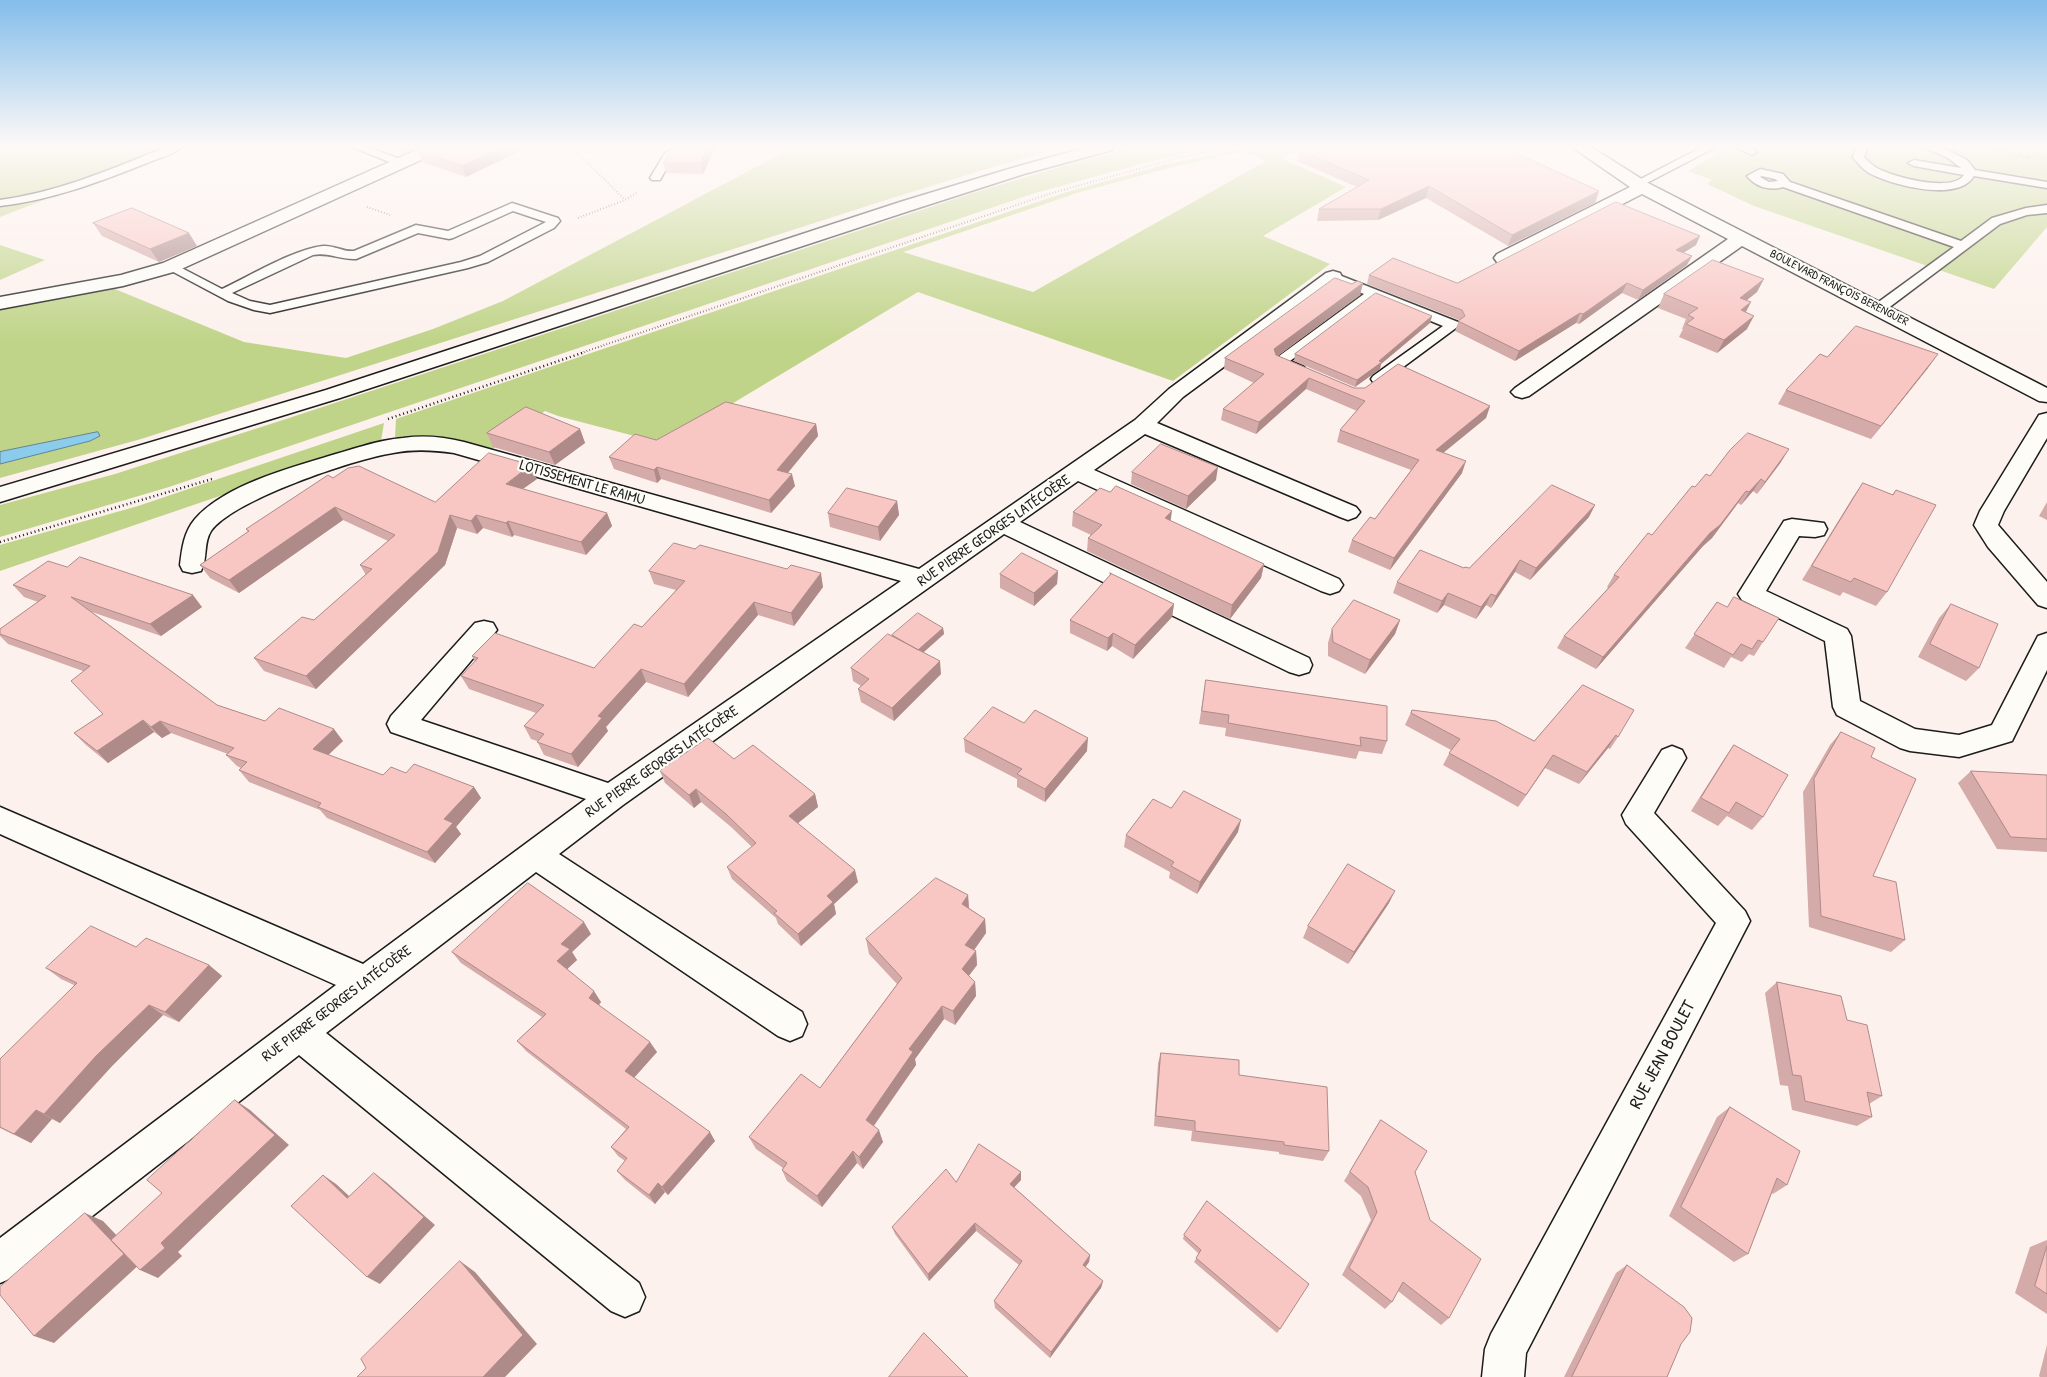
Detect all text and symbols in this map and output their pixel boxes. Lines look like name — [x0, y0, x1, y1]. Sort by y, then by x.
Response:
street label: BOULEVARD FRANÇOIS BERENGUER — [1767, 247, 1911, 329]
street label: LOTISSEMENT LE RAIMU — [517, 457, 647, 509]
street label: RUE PIERRE GEORGES LATÉCOÈRE — [914, 471, 1074, 591]
street label: RUE PIERRE GEORGES LATÉCOÈRE — [582, 702, 742, 822]
street label: RUE PIERRE GEORGES LATÉCOÈRE — [259, 942, 415, 1066]
street label: RUE JEAN BOULET — [1625, 997, 1701, 1113]

